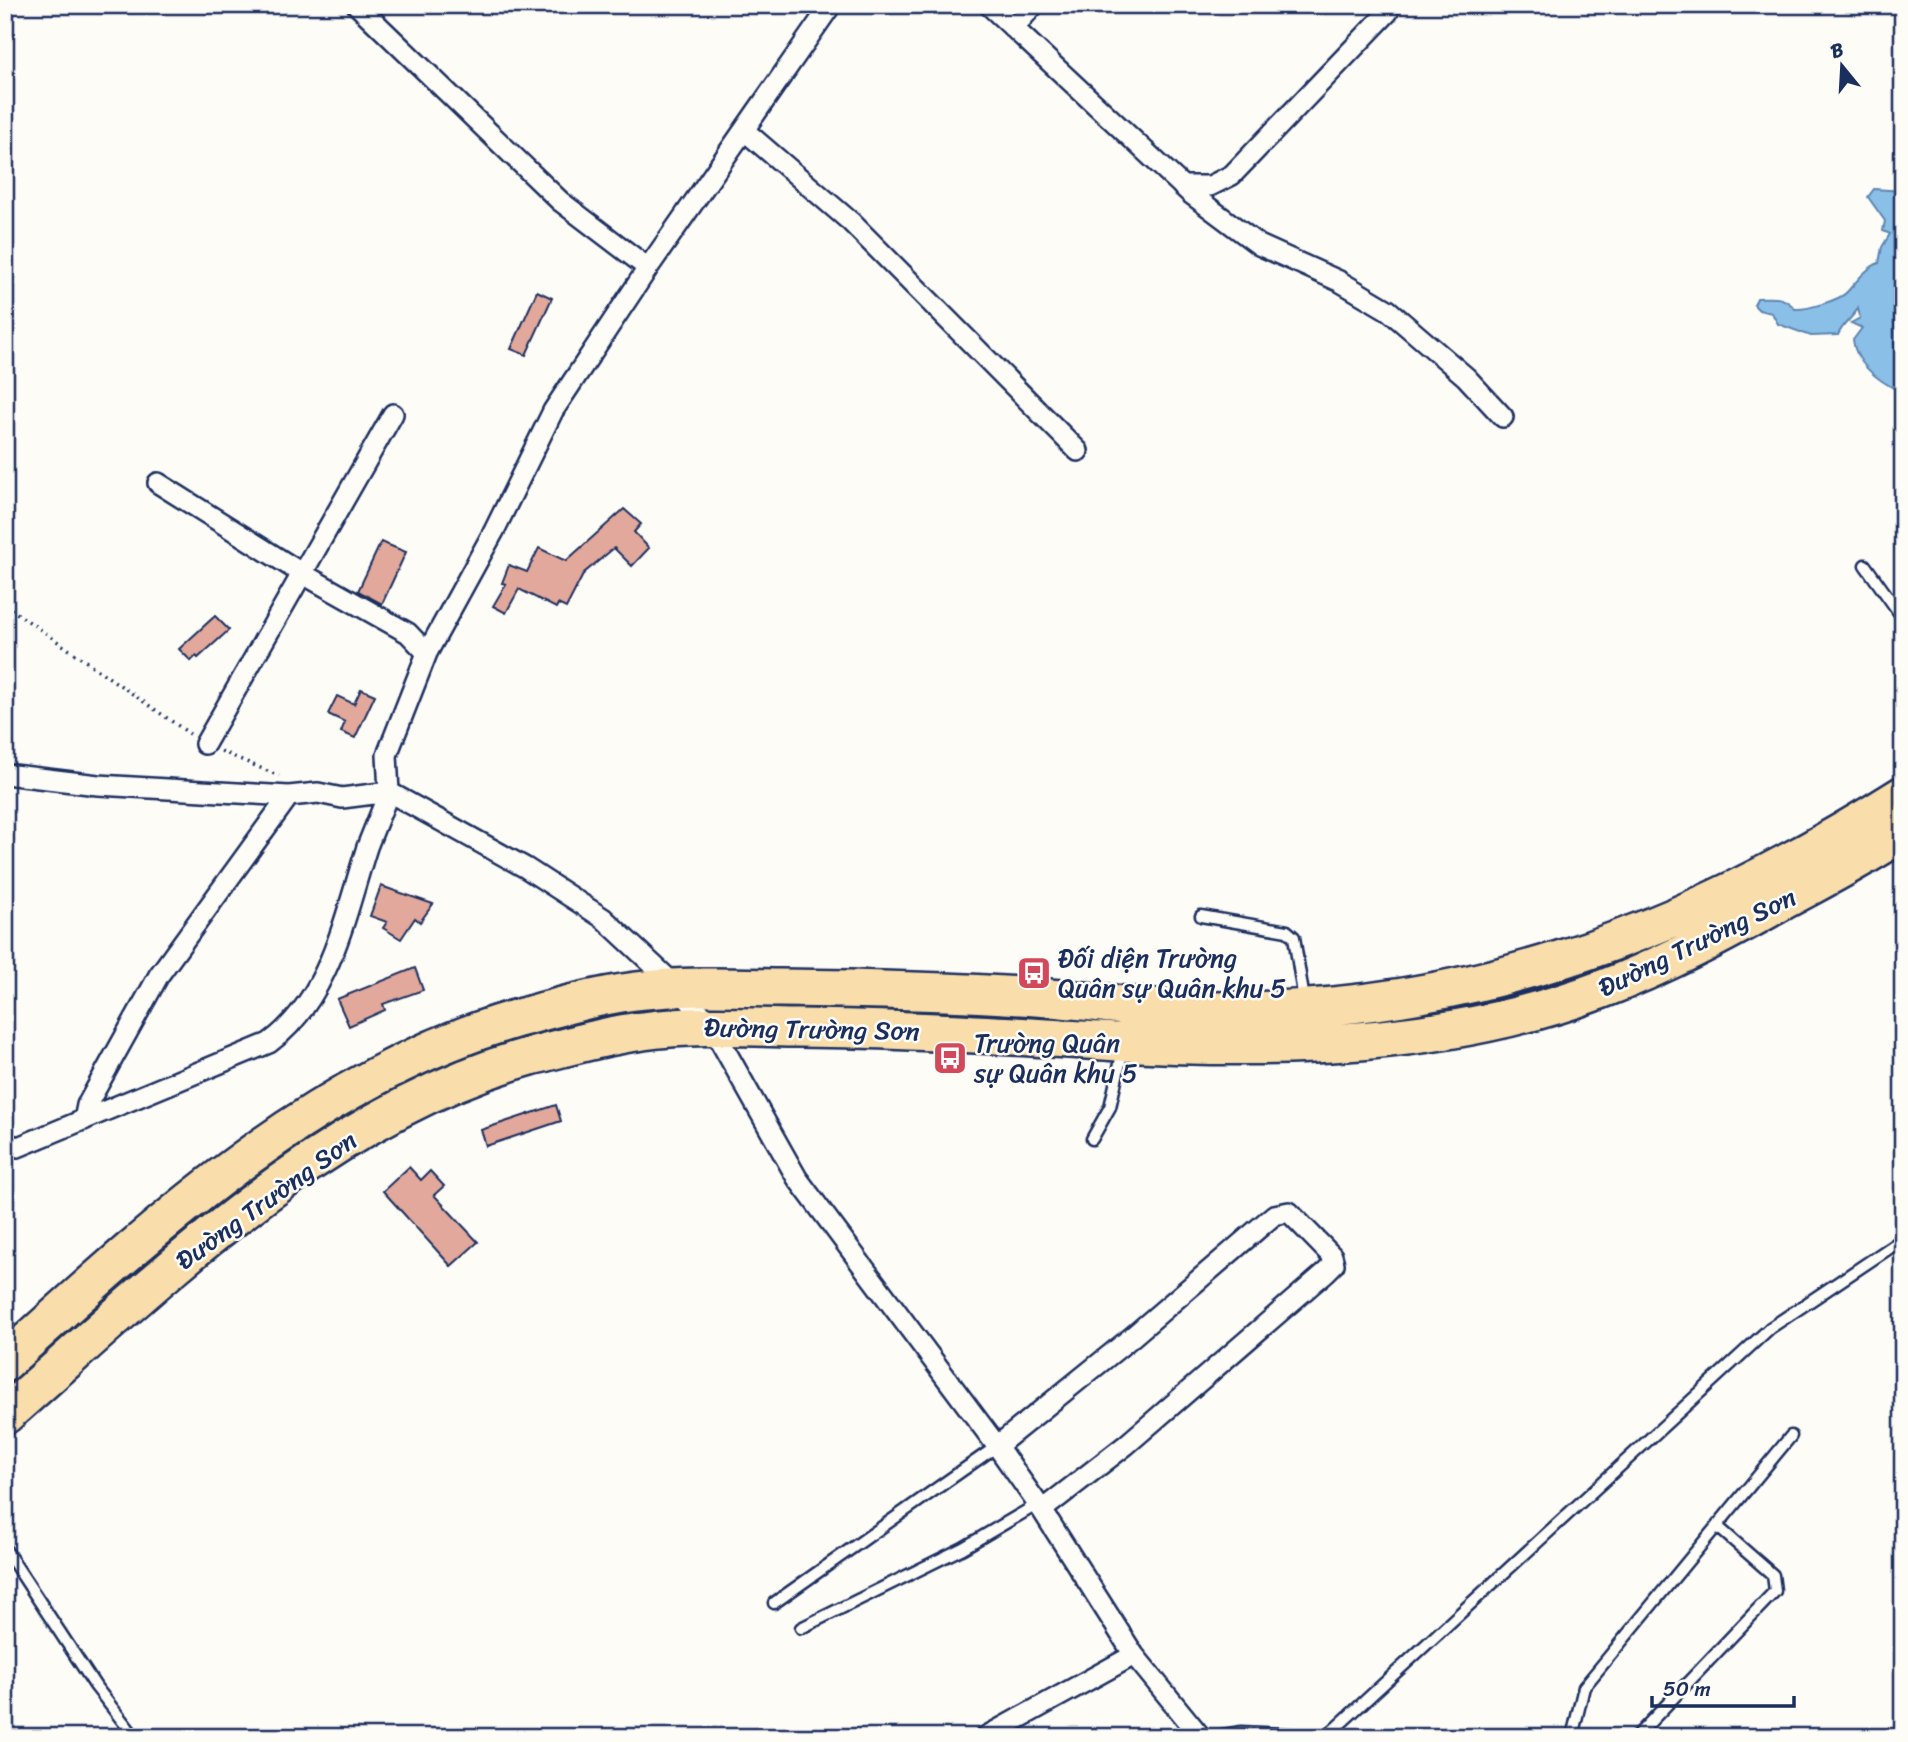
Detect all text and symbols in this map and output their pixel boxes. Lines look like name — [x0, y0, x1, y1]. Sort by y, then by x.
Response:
north arrow — [1806, 32, 1876, 102]
text: B — [1826, 33, 1848, 68]
street label: Đường Trường Sơn — [1590, 874, 1804, 1010]
place label: Đối diện Trường Quân sự Quân khu 5 — [1058, 935, 1286, 1011]
bus stop icon: Đối diện Trường Quân sự Quân khu 5 — [1015, 954, 1053, 992]
street label: Đường Trường Sơn — [704, 1004, 920, 1054]
place label: Trường Quân sự Quân khu 5 — [973, 1020, 1138, 1096]
bus stop icon: Trường Quân sự Quân khu 5 — [931, 1039, 969, 1077]
street label: Đường Trường Sơn — [165, 1118, 367, 1282]
scale bar — [1652, 1665, 1794, 1709]
text: 50 m — [1663, 1670, 1711, 1708]

